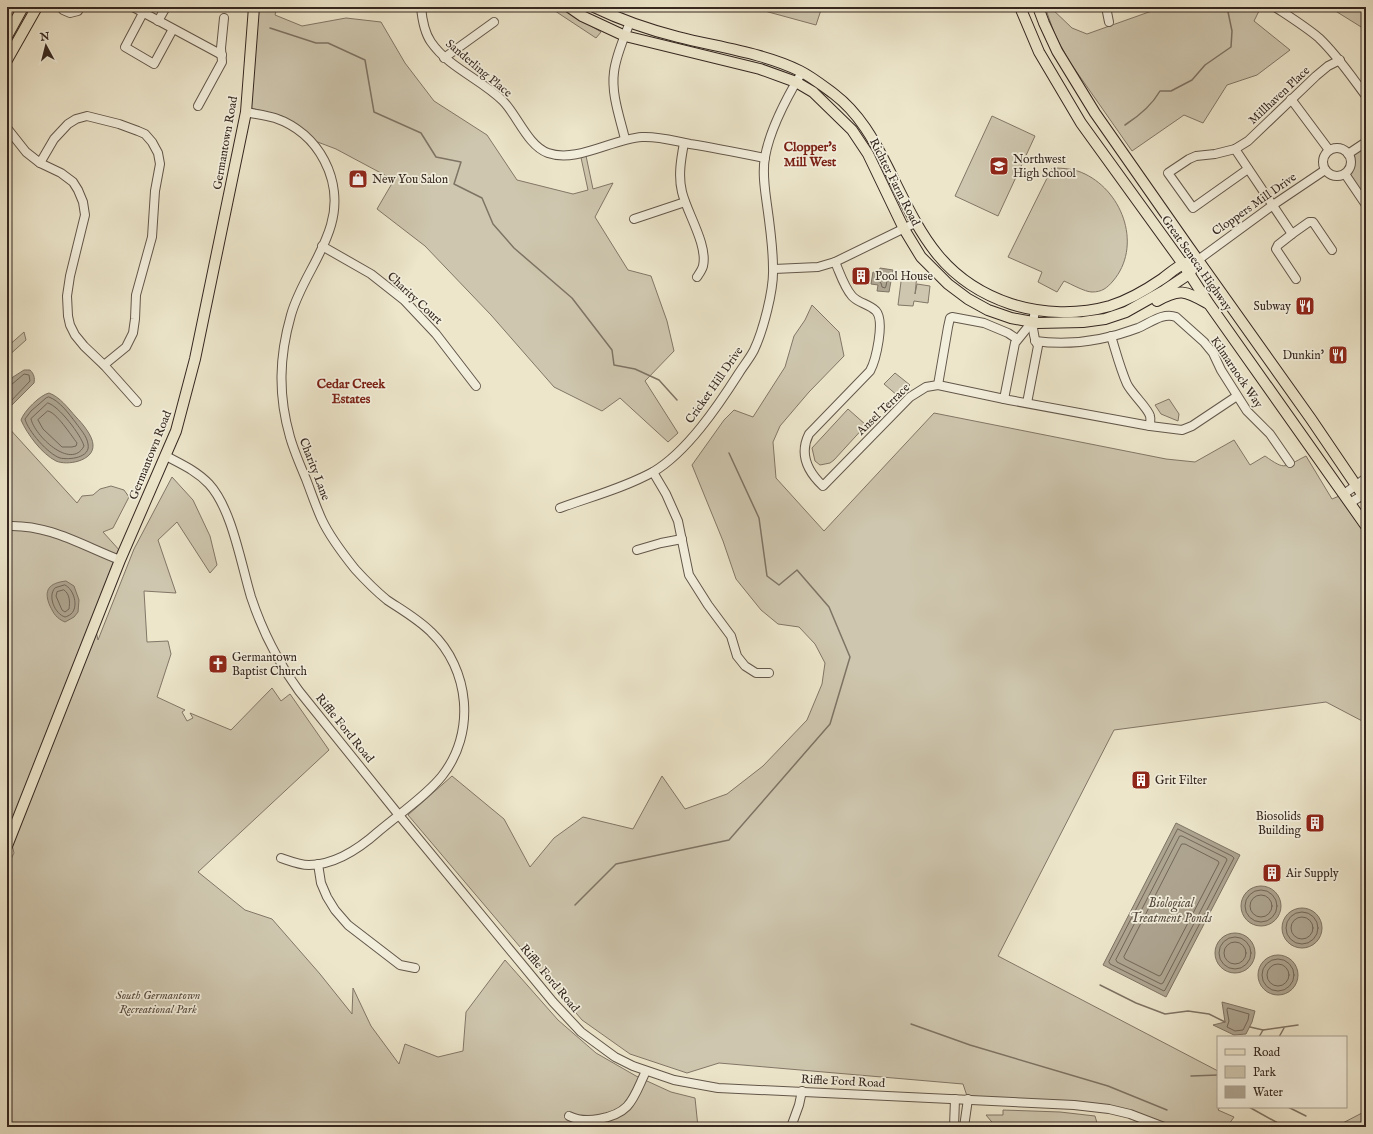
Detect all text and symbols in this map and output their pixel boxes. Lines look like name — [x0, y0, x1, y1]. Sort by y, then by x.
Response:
north arrow — [26, 26, 66, 66]
text: N — [38, 29, 51, 45]
street label: Sanderling Place — [442, 36, 515, 101]
street label: Millhaven Place — [1246, 63, 1313, 128]
street label: Germantown Road — [210, 95, 241, 191]
street label: Richter Farm Road — [866, 136, 923, 229]
district label: Clopper's Mill West — [784, 139, 837, 171]
place label: Northwest High School — [1013, 152, 1077, 181]
school or university icon: Northwest High School — [988, 155, 1010, 177]
shop icon: New You Salon — [347, 168, 369, 190]
street label: Cloppers Mill Drive — [1209, 169, 1300, 240]
place label: New You Salon — [372, 172, 449, 187]
street label: Great Seneca Highway — [1158, 213, 1235, 314]
building icon: Pool House — [850, 265, 872, 287]
street label: Charity Court — [384, 269, 445, 328]
place label: Pool House — [875, 269, 933, 284]
restaurant icon: Subway — [1294, 295, 1316, 317]
place label: Subway — [1254, 299, 1291, 314]
street label: Kilmarnock Way — [1207, 334, 1266, 411]
street label: Cricket Hill Drive — [682, 344, 747, 427]
restaurant icon: Dunkin' — [1327, 344, 1349, 366]
place label: Dunkin' — [1282, 348, 1324, 363]
district label: Cedar Creek Estates — [317, 376, 386, 408]
street label: Ansel Terrace — [853, 380, 913, 439]
street label: Germantown Road — [126, 408, 175, 502]
street label: Charity Lane — [296, 436, 334, 503]
place label: Germantown Baptist Church — [232, 650, 308, 680]
church icon: Germantown Baptist Church — [207, 653, 229, 675]
street label: Riffle Ford Road — [312, 691, 377, 766]
building icon: Grit Filter — [1130, 769, 1152, 791]
place label: Grit Filter — [1155, 773, 1208, 788]
place label: Biosolids Building — [1256, 809, 1301, 838]
building icon: Biosolids Building — [1304, 812, 1326, 834]
building icon: Air Supply — [1261, 862, 1283, 884]
place label: Air Supply — [1285, 866, 1339, 882]
water label: Biological Treatment Ponds — [1130, 895, 1212, 927]
street label: Riffle Ford Road — [517, 941, 583, 1016]
park label: South Germantown Recreational Park — [116, 988, 201, 1017]
legend — [1217, 1036, 1347, 1108]
text: Road — [1253, 1045, 1281, 1060]
text: Park — [1253, 1065, 1276, 1080]
street label: Riffle Ford Road — [800, 1072, 886, 1091]
text: Water — [1253, 1085, 1284, 1100]

